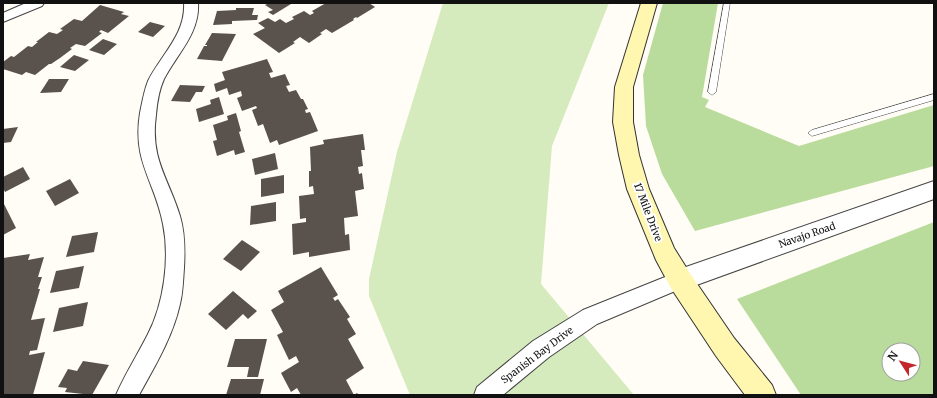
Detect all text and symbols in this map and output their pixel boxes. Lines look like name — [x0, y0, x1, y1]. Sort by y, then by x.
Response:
street label: 17 Mile Drive — [631, 181, 665, 243]
street label: Navajo Road — [777, 219, 837, 251]
street label: Spanish Bay Drive — [498, 324, 576, 386]
north arrow — [881, 342, 921, 382]
text: N — [885, 348, 901, 364]

